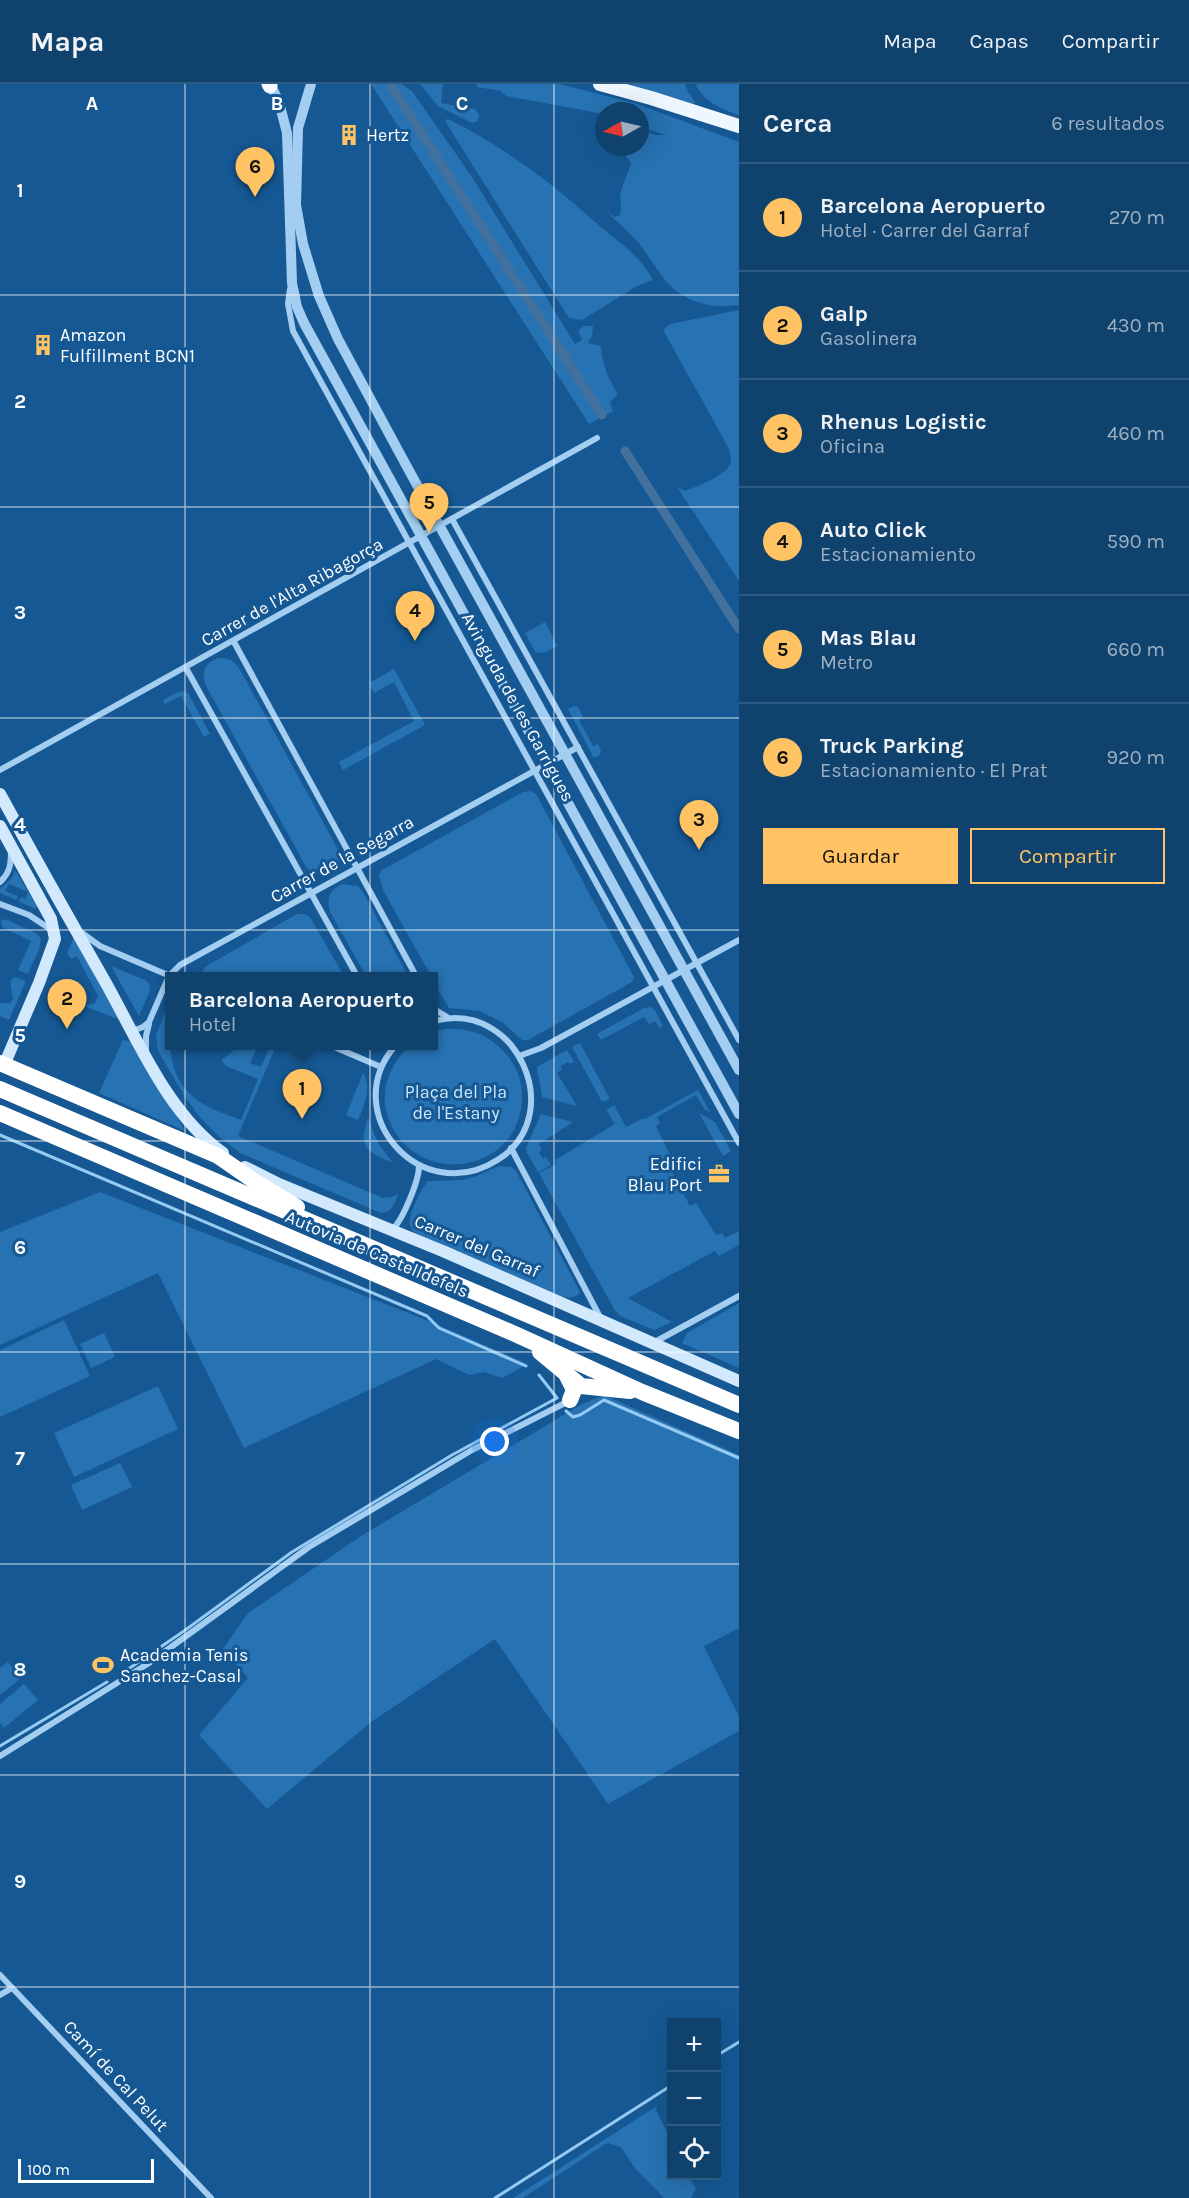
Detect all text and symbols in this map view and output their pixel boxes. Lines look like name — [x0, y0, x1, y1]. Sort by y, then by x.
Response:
text: Mapa — [30, 25, 104, 58]
text: Mapa — [883, 29, 937, 53]
text: Capas — [970, 29, 1029, 53]
text: Compartir — [1062, 29, 1159, 53]
text: A — [86, 92, 99, 115]
text: B — [271, 92, 283, 115]
text: C — [456, 92, 468, 115]
north arrow — [595, 102, 649, 156]
text: Cerca — [763, 108, 832, 139]
text: 6 resultados — [1051, 112, 1165, 135]
building icon: Hertz — [337, 123, 361, 147]
place label: Hertz — [366, 124, 409, 146]
pin: 6 — [236, 147, 274, 197]
text: 1 — [16, 179, 24, 202]
text: Barcelona Aeropuerto — [820, 193, 1046, 219]
text: 1 — [779, 206, 786, 229]
text: 270 m — [1109, 206, 1165, 229]
text: Hotel · Carrer del Garraf — [820, 219, 1029, 242]
text: Galp — [820, 301, 868, 327]
text: 2 — [776, 314, 789, 337]
text: 430 m — [1107, 314, 1165, 337]
place label: Amazon Fulfillment BCN1 — [60, 324, 195, 367]
text: Gasolinera — [820, 327, 917, 350]
building icon: Amazon Fulfillment BCN1 — [31, 333, 55, 357]
text: 2 — [14, 390, 26, 413]
text: Rhenus Logistic — [820, 409, 987, 435]
text: 3 — [776, 422, 789, 445]
text: 460 m — [1107, 422, 1165, 445]
text: Oficina — [820, 435, 885, 458]
pin: 5 — [410, 484, 448, 533]
text: Auto Click — [820, 517, 927, 543]
text: 4 — [777, 530, 788, 553]
text: 590 m — [1107, 530, 1165, 553]
street label: Carrer de l'Alta Ribagorça — [197, 533, 387, 651]
text: Estacionamiento — [820, 543, 976, 566]
pin: 4 — [396, 592, 434, 641]
text: 3 — [14, 601, 26, 624]
street label: Avinguda de les Garrigues — [457, 609, 579, 805]
text: Mas Blau — [820, 625, 917, 651]
text: 5 — [777, 638, 788, 661]
text: 660 m — [1107, 638, 1165, 661]
text: Metro — [820, 651, 873, 674]
text: Truck Parking — [820, 733, 964, 759]
text: 6 — [776, 746, 789, 769]
text: 920 m — [1106, 746, 1165, 769]
text: Estacionamiento · El Prat — [820, 759, 1048, 782]
pin: 3 — [680, 800, 718, 850]
street label: Carrer de la Segarra — [266, 810, 418, 908]
text: 4 — [14, 813, 26, 836]
button: Guardar — [763, 828, 958, 884]
button: Compartir — [970, 828, 1165, 884]
popup — [165, 972, 438, 1050]
pin: 2 — [48, 980, 86, 1029]
text: Barcelona Aeropuerto — [189, 987, 414, 1013]
text: Hotel — [189, 1013, 236, 1036]
text: 5 — [14, 1024, 26, 1047]
pin: 1 — [282, 1070, 322, 1119]
park label: Plaça del Pla de l'Estany — [405, 1081, 507, 1124]
place label: Edifici Blau Port — [628, 1153, 702, 1196]
office icon: Edifici Blau Port — [707, 1162, 731, 1186]
street label: Autovia de Castelldefels — [282, 1205, 472, 1303]
street label: Carrer del Garraf — [411, 1210, 544, 1283]
text: 6 — [14, 1236, 26, 1259]
your location — [480, 1427, 509, 1456]
text: 7 — [15, 1447, 25, 1470]
place label: Academia Tenis Sanchez-Casal — [120, 1644, 248, 1687]
sports icon: Academia Tenis Sanchez-Casal — [91, 1653, 115, 1677]
text: 8 — [14, 1658, 26, 1681]
text: 9 — [14, 1870, 26, 1893]
street label: Camí de Cal Pelut — [59, 2016, 173, 2136]
map controls — [667, 2018, 721, 2180]
button: + — [667, 2018, 721, 2072]
button: − — [667, 2072, 721, 2126]
button: locate — [667, 2126, 721, 2180]
scale bar — [18, 2156, 154, 2184]
text: 100 m — [27, 2160, 70, 2179]

